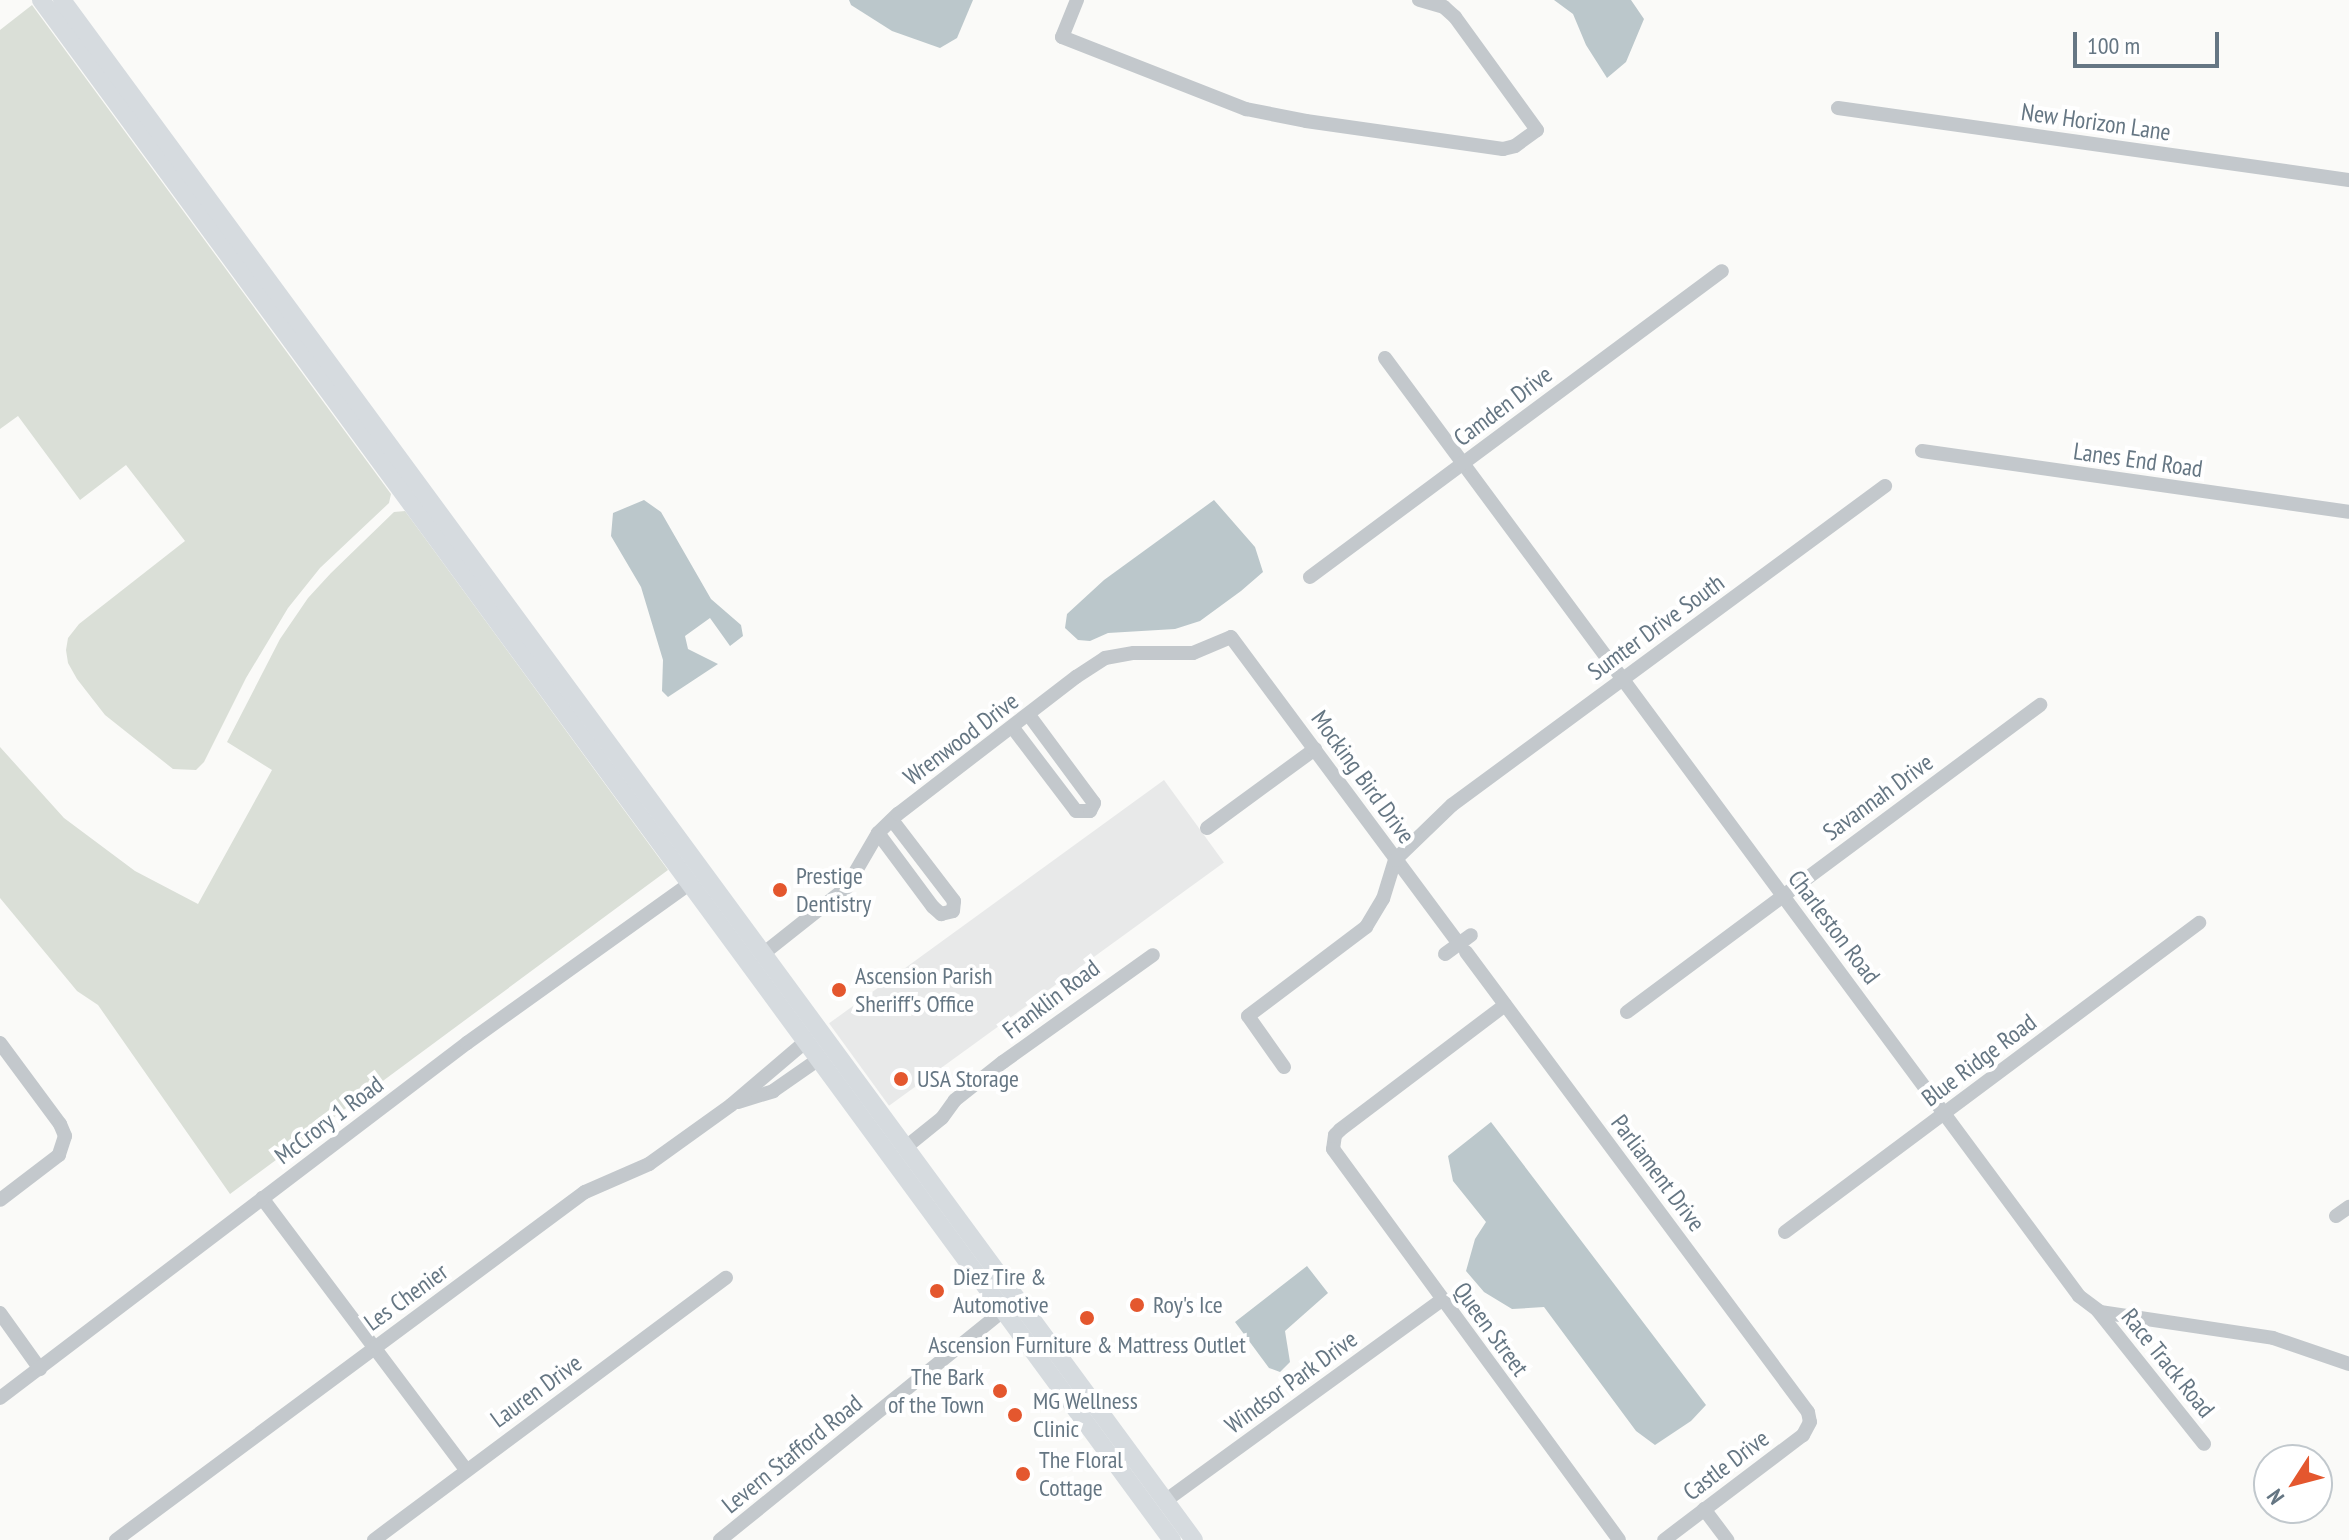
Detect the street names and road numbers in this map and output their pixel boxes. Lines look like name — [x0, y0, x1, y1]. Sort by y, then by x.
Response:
street label: New Horizon Lane — [2019, 97, 2173, 147]
street label: Camden Drive — [1448, 360, 1558, 452]
street label: Lanes End Road — [2072, 437, 2204, 483]
street label: Sumter Drive South — [1582, 568, 1730, 686]
street label: Wrenwood Drive — [898, 687, 1024, 791]
street label: Mocking Bird Drive — [1305, 705, 1421, 849]
street label: Savannah Drive — [1817, 748, 1939, 846]
street label: Charleston Road — [1782, 865, 1886, 989]
street label: Franklin Road — [997, 953, 1105, 1045]
street label: Blue Ridge Road — [1916, 1008, 2042, 1112]
street label: McCrory 1 Road — [269, 1070, 389, 1170]
street label: Parliament Drive — [1605, 1109, 1711, 1237]
street label: Les Chenier — [359, 1257, 453, 1337]
street label: Queen Street — [1447, 1277, 1535, 1381]
street label: Race Track Road — [2115, 1302, 2221, 1424]
street label: Windsor Park Drive — [1219, 1324, 1363, 1440]
street label: Lauren Drive — [485, 1348, 587, 1434]
street label: Levern Stafford Road — [716, 1389, 868, 1519]
street label: Castle Drive — [1678, 1424, 1774, 1506]

